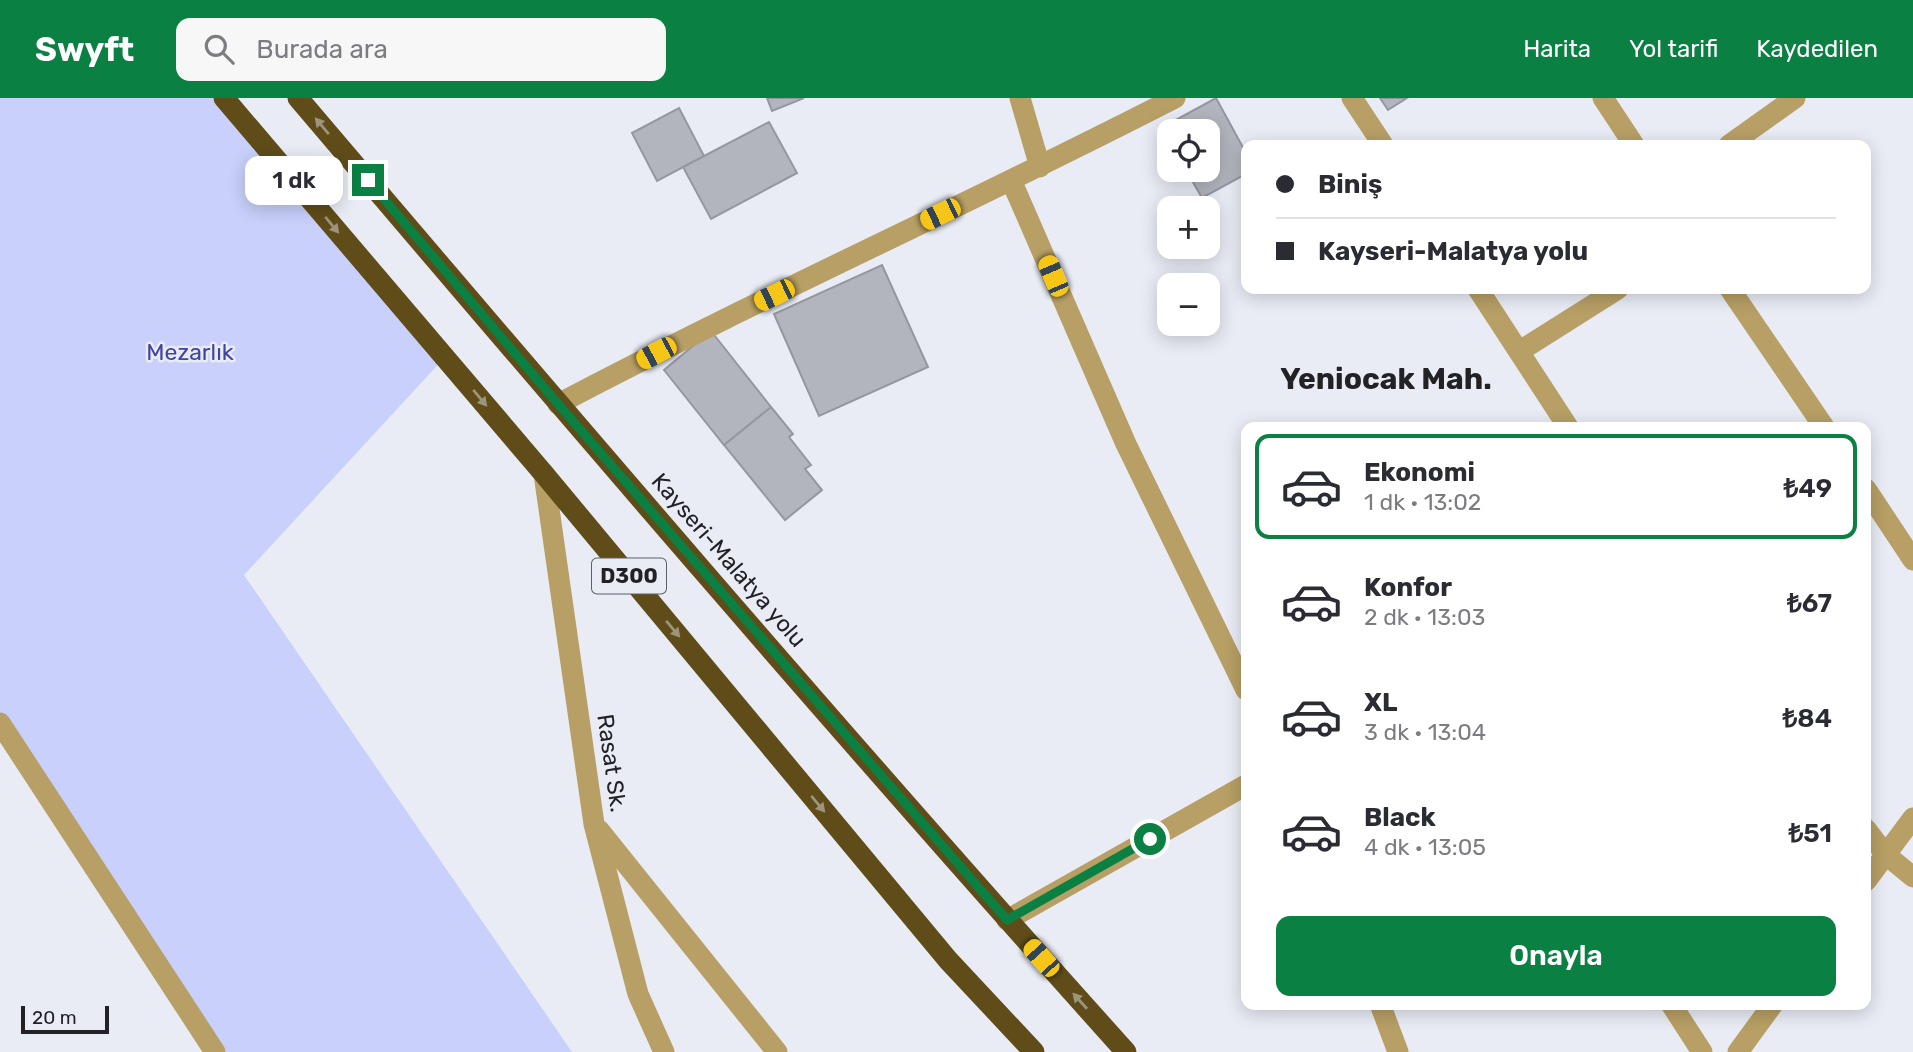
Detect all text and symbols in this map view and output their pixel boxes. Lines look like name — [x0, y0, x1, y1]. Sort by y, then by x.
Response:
search box — [176, 18, 666, 81]
text: Swyft — [35, 30, 134, 69]
icon: search — [200, 30, 238, 68]
text: Burada ara — [256, 34, 388, 65]
text: Harita — [1523, 35, 1591, 63]
text: Yol tarifi — [1629, 35, 1718, 63]
text: Kaydedilen — [1756, 35, 1878, 63]
one-way arrow — [314, 117, 329, 135]
map controls — [1157, 119, 1220, 336]
button: locate — [1157, 119, 1220, 182]
callout: 1 dk — [246, 155, 344, 204]
route end — [352, 164, 384, 196]
text: 1 dk — [272, 166, 316, 194]
text: Biniş — [1318, 169, 1382, 200]
car — [917, 195, 964, 233]
button: + — [1157, 196, 1220, 259]
one-way arrow — [324, 216, 339, 233]
text: Kayseri-Malatya yolu — [1318, 236, 1588, 267]
car — [1036, 253, 1071, 299]
button: − — [1157, 273, 1220, 336]
car — [751, 276, 798, 314]
car — [633, 334, 680, 372]
park label: Mezarlık — [146, 338, 234, 366]
district label: Yeniocak Mah. — [1280, 361, 1492, 397]
one-way arrow — [472, 389, 487, 407]
icon: car — [1280, 455, 1343, 518]
text: Ekonomi — [1364, 457, 1475, 488]
street label: Kayseri-Malatya yolu — [646, 467, 812, 653]
text: ₺49 — [1784, 473, 1832, 504]
text: 1 dk · 13:02 — [1364, 488, 1481, 516]
road number: D300 — [592, 559, 666, 594]
icon: car — [1280, 570, 1343, 633]
text: Konfor — [1364, 572, 1452, 603]
text: ₺67 — [1787, 588, 1832, 619]
text: 2 dk · 13:03 — [1364, 603, 1485, 631]
one-way arrow — [665, 620, 680, 637]
icon: car — [1280, 685, 1343, 748]
text: XL — [1364, 687, 1397, 718]
text: ₺84 — [1782, 703, 1832, 734]
street label: Rasat Sk. — [591, 712, 633, 814]
text: 3 dk · 13:04 — [1364, 718, 1486, 746]
one-way arrow — [810, 795, 825, 812]
icon: car — [1280, 800, 1343, 863]
text: Black — [1364, 802, 1436, 833]
text: ₺51 — [1788, 818, 1832, 849]
route start — [1134, 823, 1166, 855]
text: 4 dk · 13:05 — [1364, 833, 1486, 861]
button: Onayla — [1276, 916, 1836, 996]
car — [1020, 935, 1063, 981]
one-way arrow — [1072, 992, 1088, 1010]
scale bar — [21, 1003, 108, 1035]
text: 20 m — [32, 1006, 77, 1029]

